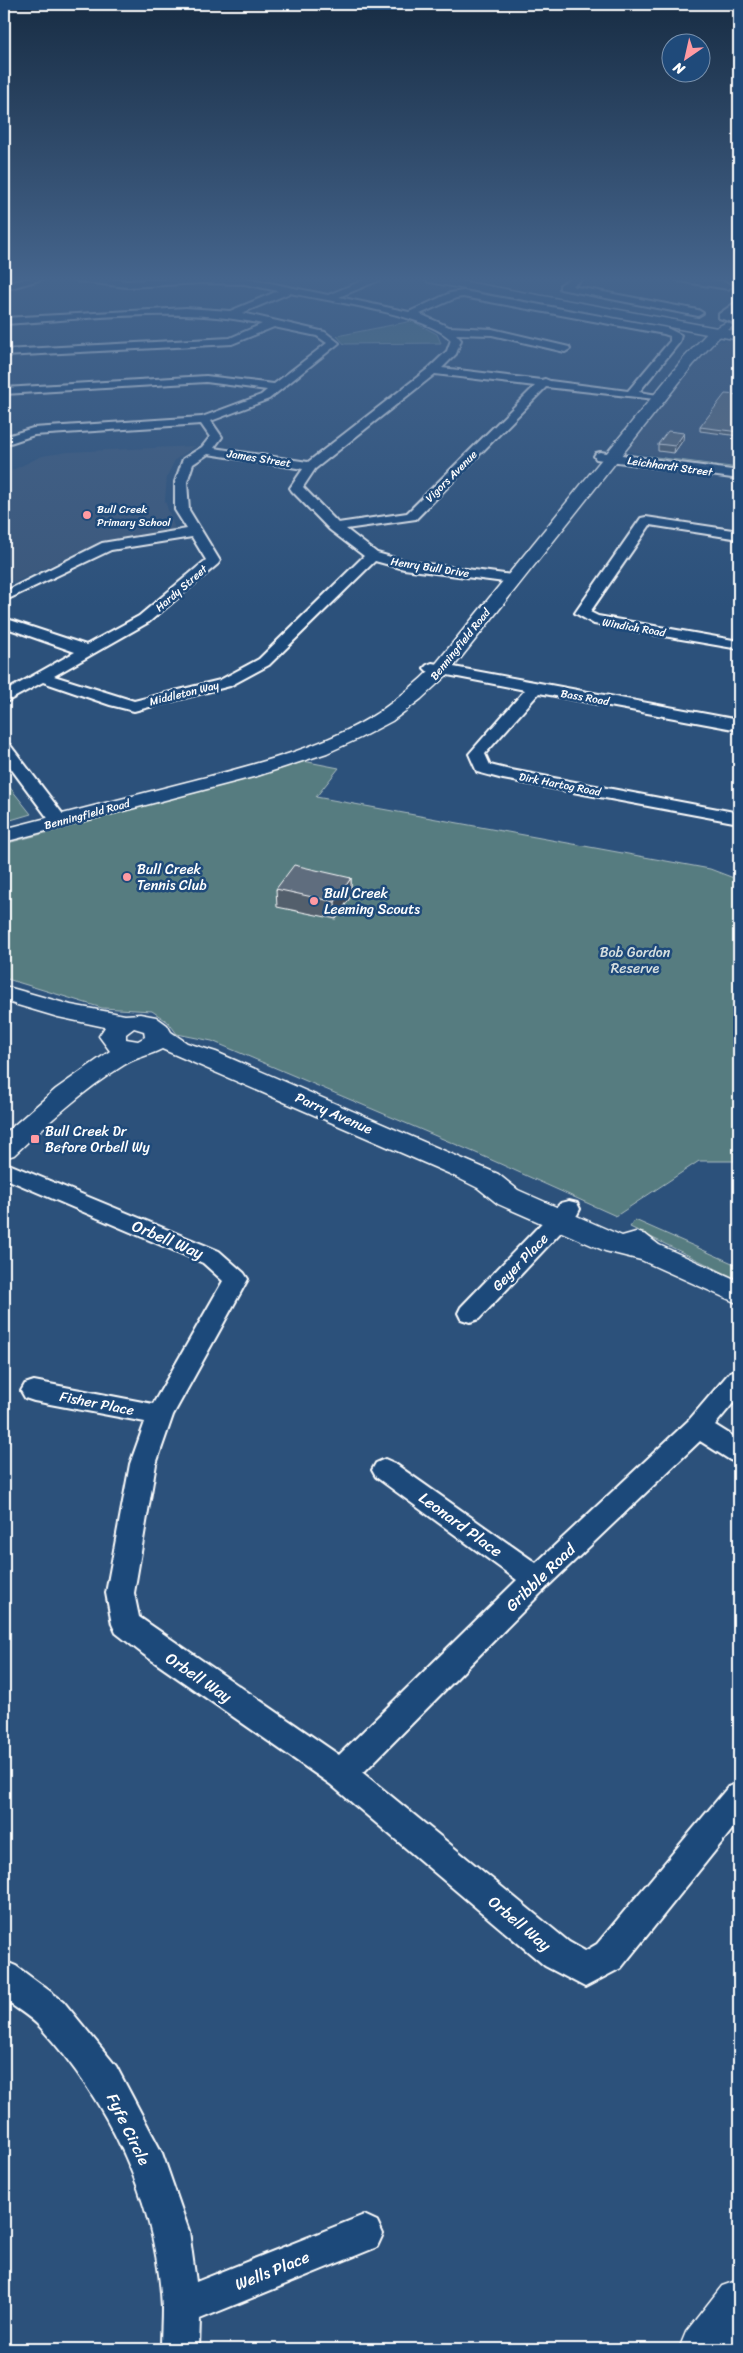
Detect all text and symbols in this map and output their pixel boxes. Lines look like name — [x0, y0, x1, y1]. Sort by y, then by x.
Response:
north arrow — [660, 32, 710, 82]
text: N — [668, 55, 691, 82]
street label: James Street — [225, 444, 292, 473]
street label: Vigors Avenue — [421, 445, 482, 507]
street label: Leichhardt Street — [626, 451, 714, 482]
place label: Bull Creek Primary School — [97, 500, 172, 532]
marker: Bull Creek Primary School — [81, 509, 93, 521]
street label: Henry Bull Drive — [389, 552, 471, 583]
street label: Hardy Street — [151, 560, 212, 617]
street label: Benningfield Road — [425, 603, 496, 684]
street label: Windich Road — [601, 613, 668, 643]
street label: Middleton Way — [147, 676, 221, 711]
street label: Bass Road — [559, 684, 612, 711]
street label: Dirk Hartog Road — [517, 767, 604, 802]
street label: Benningfield Road — [42, 794, 133, 835]
place label: Bull Creek Tennis Club — [137, 857, 207, 898]
marker: Bull Creek Tennis Club — [121, 871, 133, 883]
place label: Bull Creek Leeming Scouts — [324, 881, 420, 922]
marker: Bull Creek Leeming Scouts — [308, 895, 320, 907]
park label: Bob Gordon Reserve — [600, 940, 671, 981]
street label: Parry Avenue — [291, 1085, 377, 1142]
place label: Bull Creek Dr Before Orbell Wy — [45, 1119, 151, 1160]
marker: Bull Creek Dr Before Orbell Wy — [29, 1133, 41, 1145]
street label: Orbell Way — [127, 1211, 209, 1268]
street label: Geyer Place — [486, 1227, 555, 1297]
street label: Fisher Place — [57, 1384, 136, 1423]
street label: Leonard Place — [413, 1484, 509, 1565]
street label: Gribble Road — [498, 1535, 584, 1619]
street label: Orbell Way — [159, 1644, 239, 1711]
street label: Orbell Way — [481, 1888, 559, 1959]
street label: Fyfe Circle — [99, 2088, 159, 2171]
street label: Wells Place — [230, 2242, 314, 2299]

